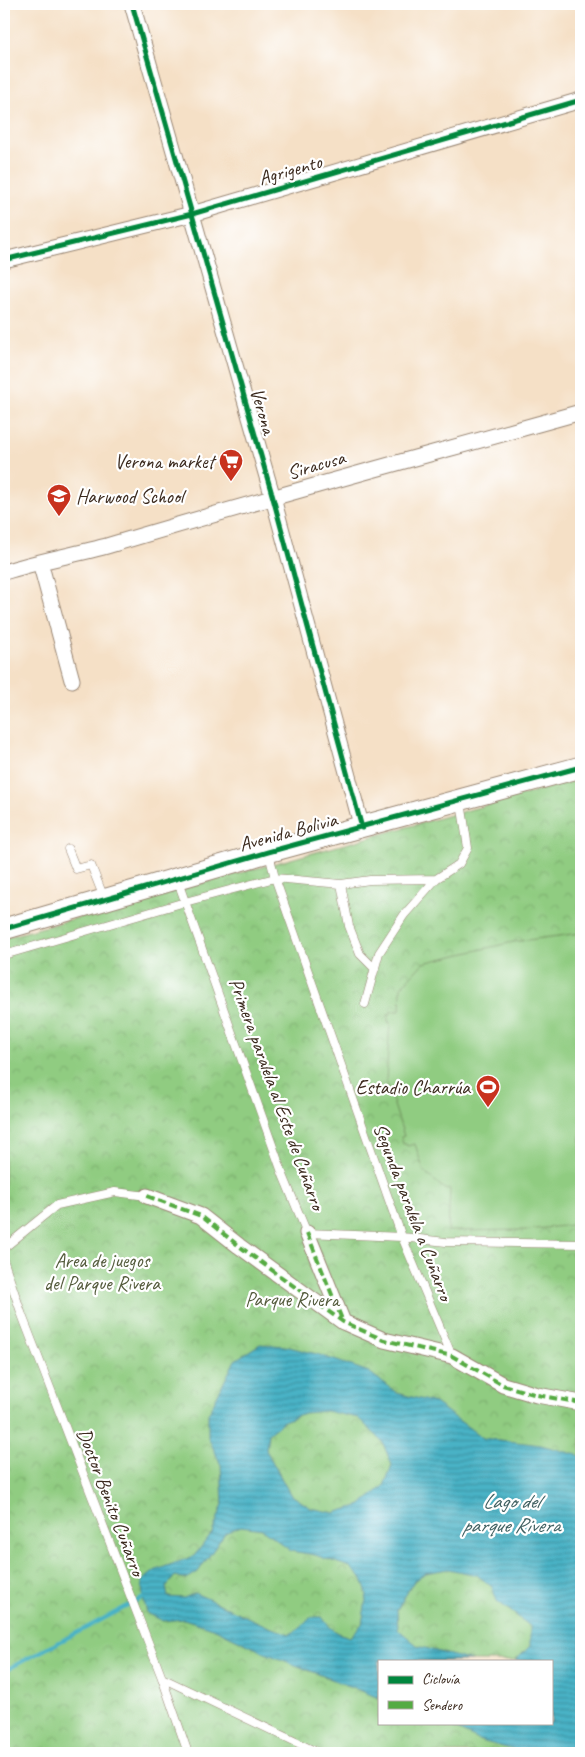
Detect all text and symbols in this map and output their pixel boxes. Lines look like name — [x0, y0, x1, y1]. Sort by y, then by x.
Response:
street label: Agrigento — [256, 149, 325, 191]
street label: Verona — [244, 385, 282, 439]
street label: Siracusa — [284, 444, 349, 485]
supermarket icon: Verona market — [218, 448, 244, 482]
place label: Verona market — [114, 449, 217, 474]
school or university icon: Harwood School — [46, 483, 72, 517]
place label: Harwood School — [76, 484, 187, 509]
street label: Avenida Bolivia — [236, 807, 341, 857]
street label: Primera paralela al Este de Cuñarro — [223, 975, 331, 1215]
sports icon: Estadio Charrúa — [475, 1074, 501, 1108]
place label: Estadio Charrúa — [356, 1075, 471, 1100]
street label: Segunda paralela a Cuñarro — [368, 1120, 459, 1306]
park label: Area de juegos del Parque Rivera — [44, 1248, 161, 1296]
park label: Parque Rivera — [245, 1287, 341, 1312]
street label: Doctor Benito Cuñarro — [71, 1425, 151, 1581]
water label: Lago del parque Rivera — [461, 1488, 562, 1538]
legend — [378, 1660, 552, 1724]
text: Ciclovía — [422, 1670, 461, 1689]
text: Sendero — [422, 1696, 463, 1715]

